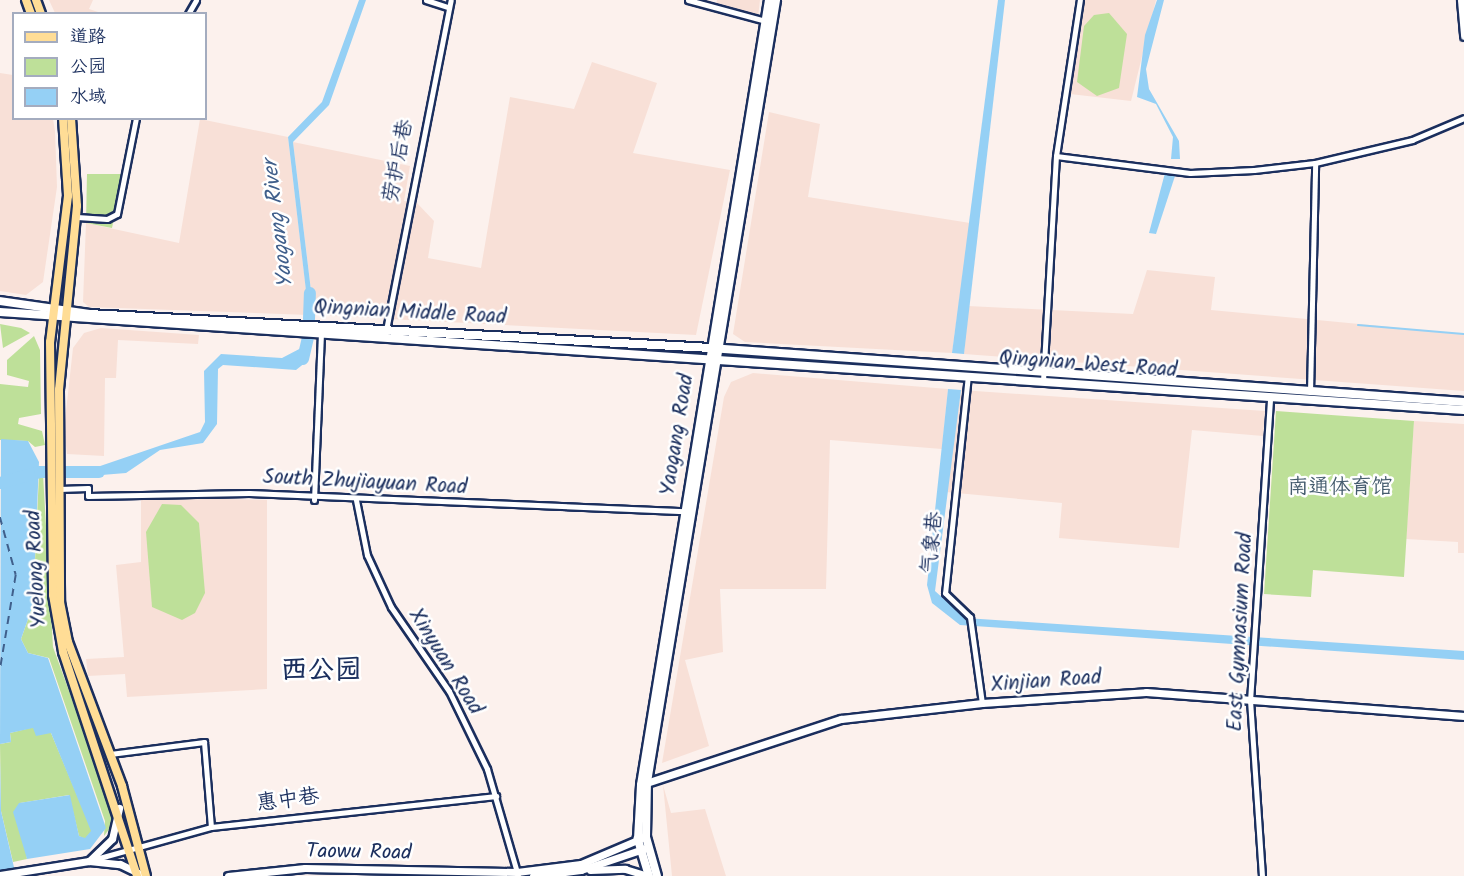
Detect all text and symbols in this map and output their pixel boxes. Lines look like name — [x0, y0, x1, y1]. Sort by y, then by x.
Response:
legend — [12, 12, 207, 120]
text: 道路 — [70, 23, 106, 52]
text: 公园 — [70, 53, 106, 82]
text: 水域 — [70, 83, 106, 112]
street label: 劳护后巷 — [379, 117, 419, 205]
water label: Yaogang River — [258, 158, 300, 290]
street label: Qingnian Middle Road — [313, 295, 507, 331]
street label: Qingnian West Road — [998, 346, 1178, 384]
street label: Yaogang Road — [656, 372, 700, 498]
street label: South Zhujiayuan Road — [262, 465, 468, 501]
park label: 南通体育馆 — [1288, 475, 1392, 501]
street label: Yuelong Road — [21, 509, 53, 629]
street label: 气象巷 — [917, 510, 949, 576]
street label: East Gymnasium Road — [1223, 532, 1259, 732]
street label: Xinyuan Road — [402, 604, 488, 720]
district label: 西公园 — [281, 655, 361, 687]
street label: Xinjian Road — [990, 666, 1102, 698]
street label: 惠中巷 — [255, 785, 321, 817]
street label: Taowu Road — [306, 839, 412, 867]

